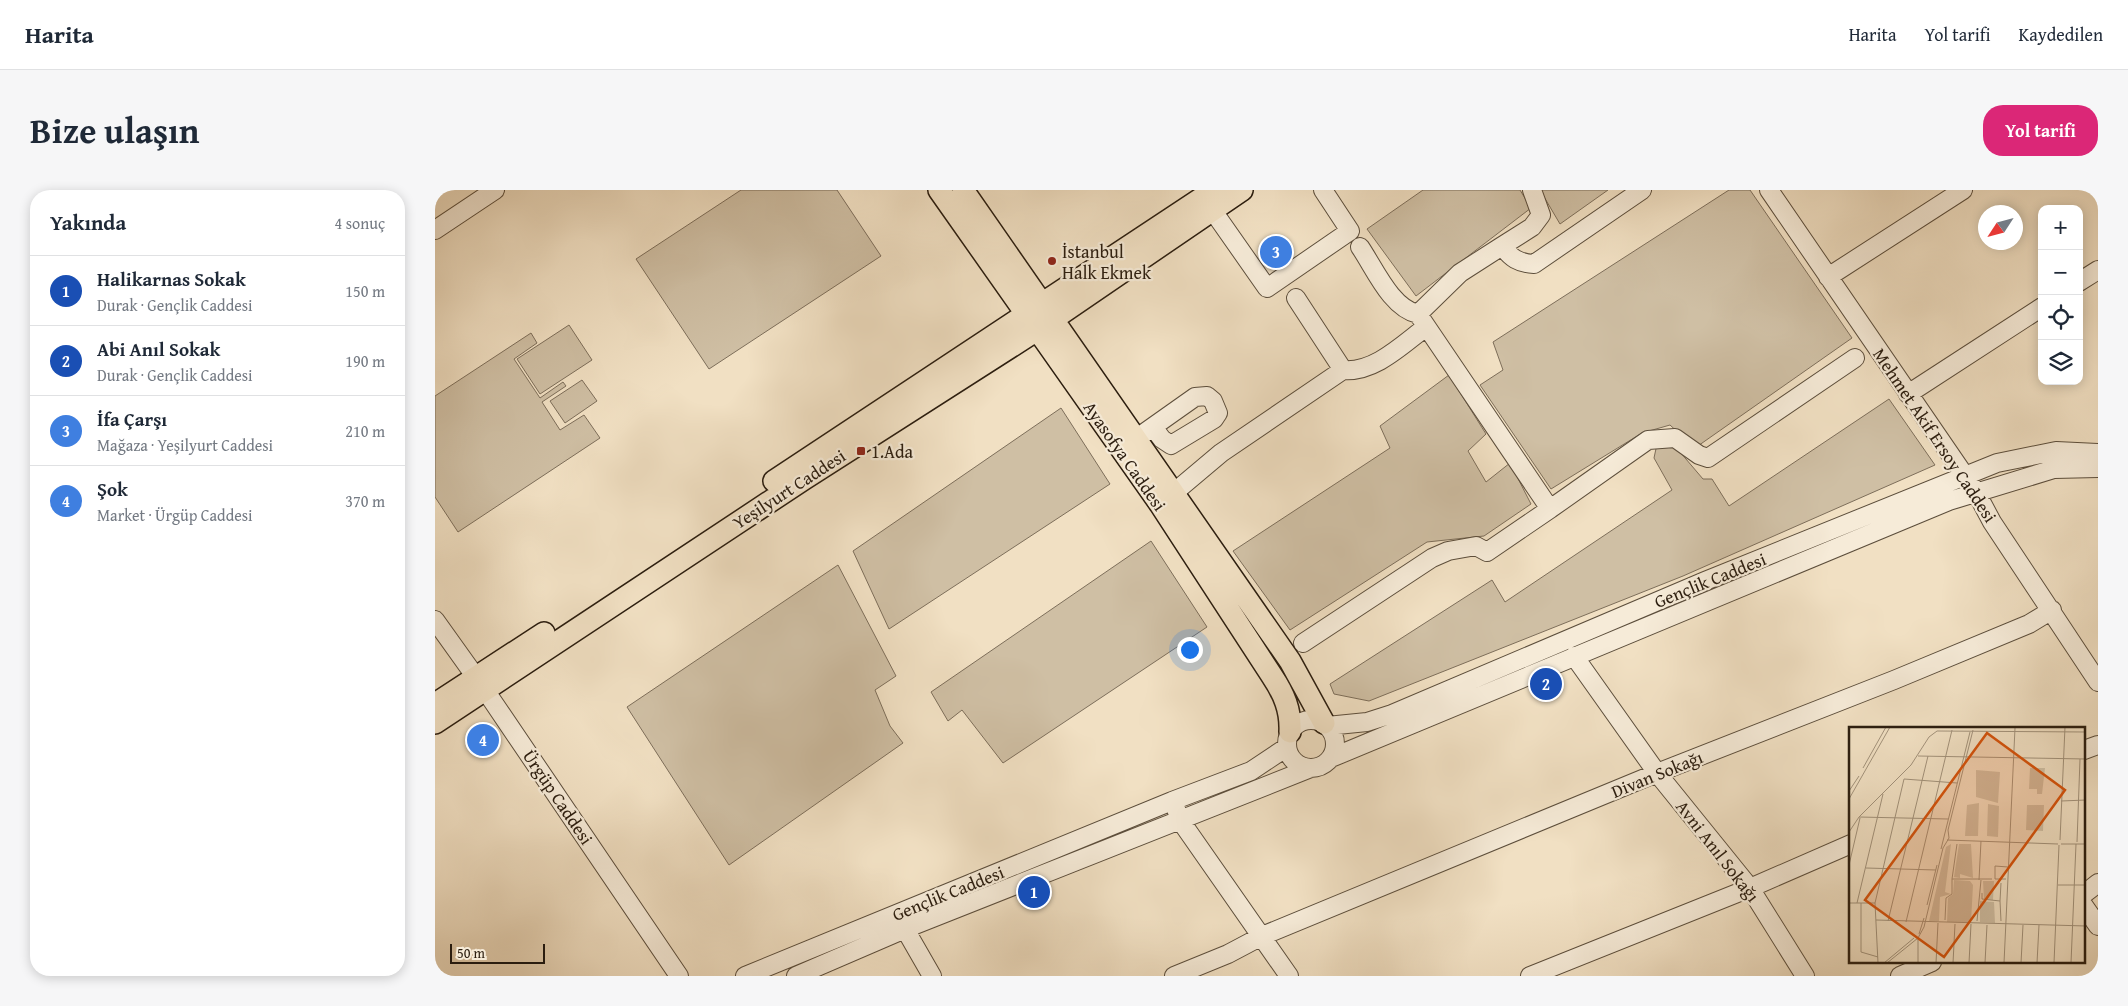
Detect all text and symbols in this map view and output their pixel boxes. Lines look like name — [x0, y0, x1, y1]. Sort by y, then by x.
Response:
text: Harita — [25, 17, 94, 52]
text: Harita — [1849, 21, 1896, 48]
text: Yol tarifi — [1924, 21, 1991, 48]
text: Kaydedilen — [2019, 21, 2103, 48]
text: Bize ulaşın — [30, 105, 200, 156]
button: Yol tarifi — [1983, 105, 2098, 156]
north arrow — [1978, 205, 2023, 250]
map controls — [2038, 205, 2083, 385]
button: + — [2038, 205, 2083, 250]
text: Yakında — [50, 207, 126, 238]
text: 4 sonuç — [335, 211, 385, 235]
pin: 3 — [1260, 233, 1292, 271]
place label: İstanbul Halk Ekmek — [1062, 238, 1152, 286]
button: − — [2038, 250, 2083, 295]
marker: İstanbul Halk Ekmek — [1046, 255, 1058, 267]
text: Halikarnas Sokak — [97, 265, 246, 293]
text: 1 — [62, 279, 70, 303]
text: 150 m — [345, 279, 385, 303]
text: Durak · Gençlik Caddesi — [97, 293, 253, 317]
button: locate — [2038, 295, 2083, 340]
text: Abi Anıl Sokak — [97, 335, 220, 363]
button: layers — [2038, 340, 2083, 385]
street label: Mehmet Akif Ersoy Caddesi — [1866, 342, 2004, 528]
text: 2 — [62, 349, 70, 373]
text: 190 m — [345, 349, 385, 373]
text: Durak · Gençlik Caddesi — [97, 363, 253, 387]
street label: Ayasofya Caddesi — [1077, 396, 1173, 516]
text: İfa Çarşı — [97, 405, 167, 433]
text: 3 — [62, 419, 70, 443]
text: 210 m — [345, 419, 385, 443]
text: Mağaza · Yeşilyurt Caddesi — [97, 433, 273, 457]
place label: 1.Ada — [871, 438, 914, 465]
street label: Yeşilyurt Caddesi — [727, 442, 851, 536]
marker: 1.Ada — [855, 445, 867, 457]
text: Şok — [97, 475, 128, 503]
text: 4 — [62, 489, 70, 513]
text: 370 m — [345, 489, 385, 513]
text: Market · Ürgüp Caddesi — [97, 503, 253, 527]
street label: Gençlik Caddesi — [1650, 545, 1770, 615]
your location — [1177, 637, 1203, 663]
pin: 2 — [1530, 665, 1562, 703]
pin: 4 — [467, 721, 499, 759]
inset map — [1849, 727, 2085, 964]
street label: Divan Sokağı — [1607, 743, 1707, 805]
street label: Ürgüp Caddesi — [516, 744, 600, 850]
street label: Avni Anıl Sokağı — [1670, 794, 1766, 908]
street label: Gençlik Caddesi — [888, 858, 1008, 928]
pin: 1 — [1018, 873, 1050, 911]
scale bar — [450, 941, 545, 964]
text: 50 m — [457, 943, 485, 963]

